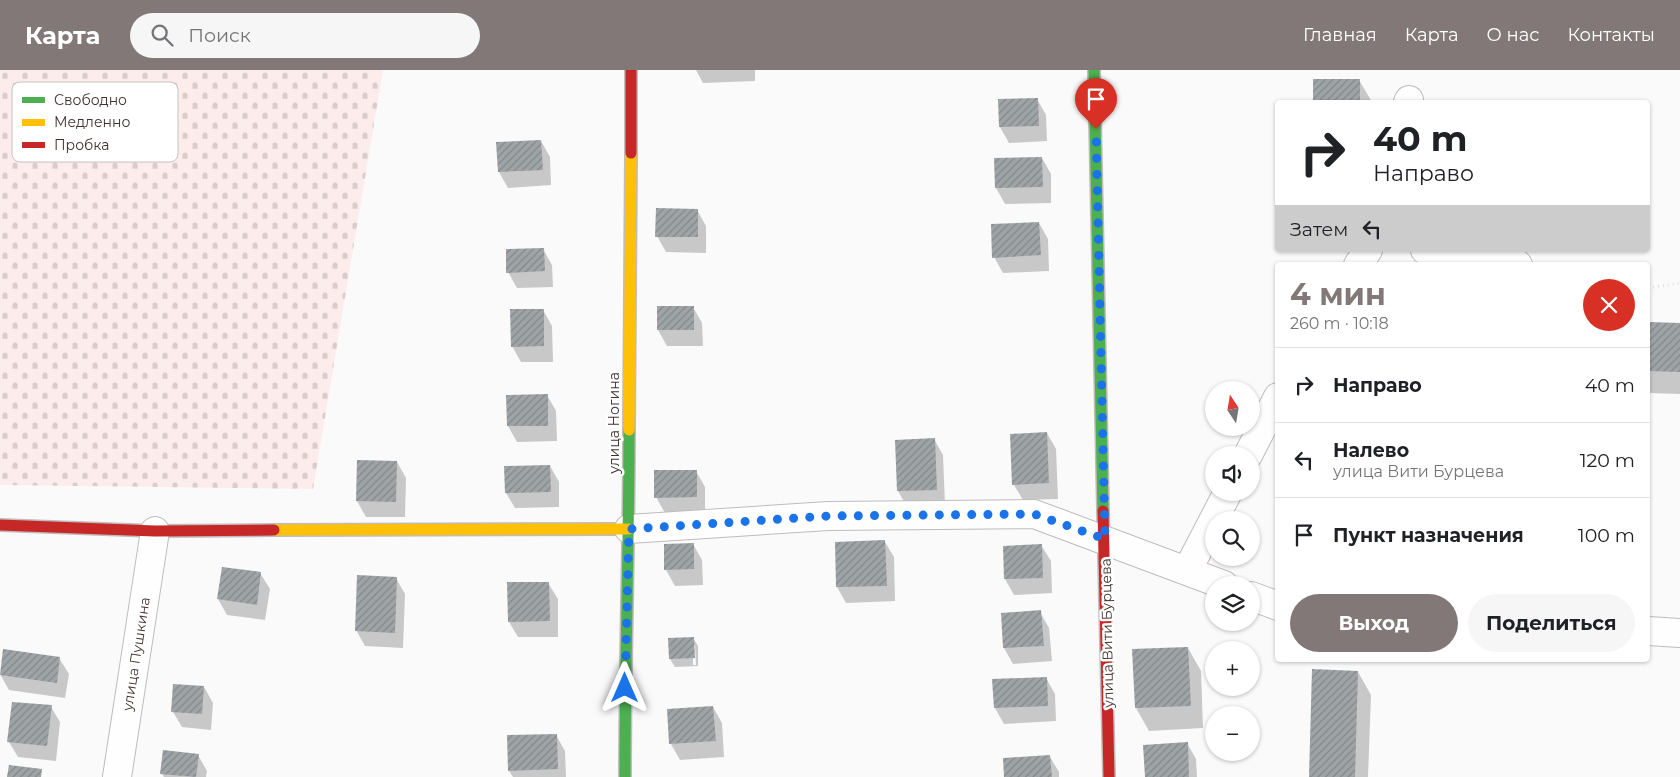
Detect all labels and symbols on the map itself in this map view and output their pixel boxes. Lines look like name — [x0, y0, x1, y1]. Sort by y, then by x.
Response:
pin — [1075, 78, 1117, 129]
legend — [12, 82, 178, 162]
text: Свободно — [54, 91, 127, 109]
text: Медленно — [54, 113, 130, 131]
text: Пробка — [54, 136, 109, 154]
street label: улица Ногина — [605, 372, 623, 475]
north arrow — [1205, 381, 1260, 436]
street label: улица Вити Бурцева — [1097, 558, 1117, 709]
street label: улица Пушкина — [118, 596, 154, 713]
position arrow — [598, 661, 650, 713]

